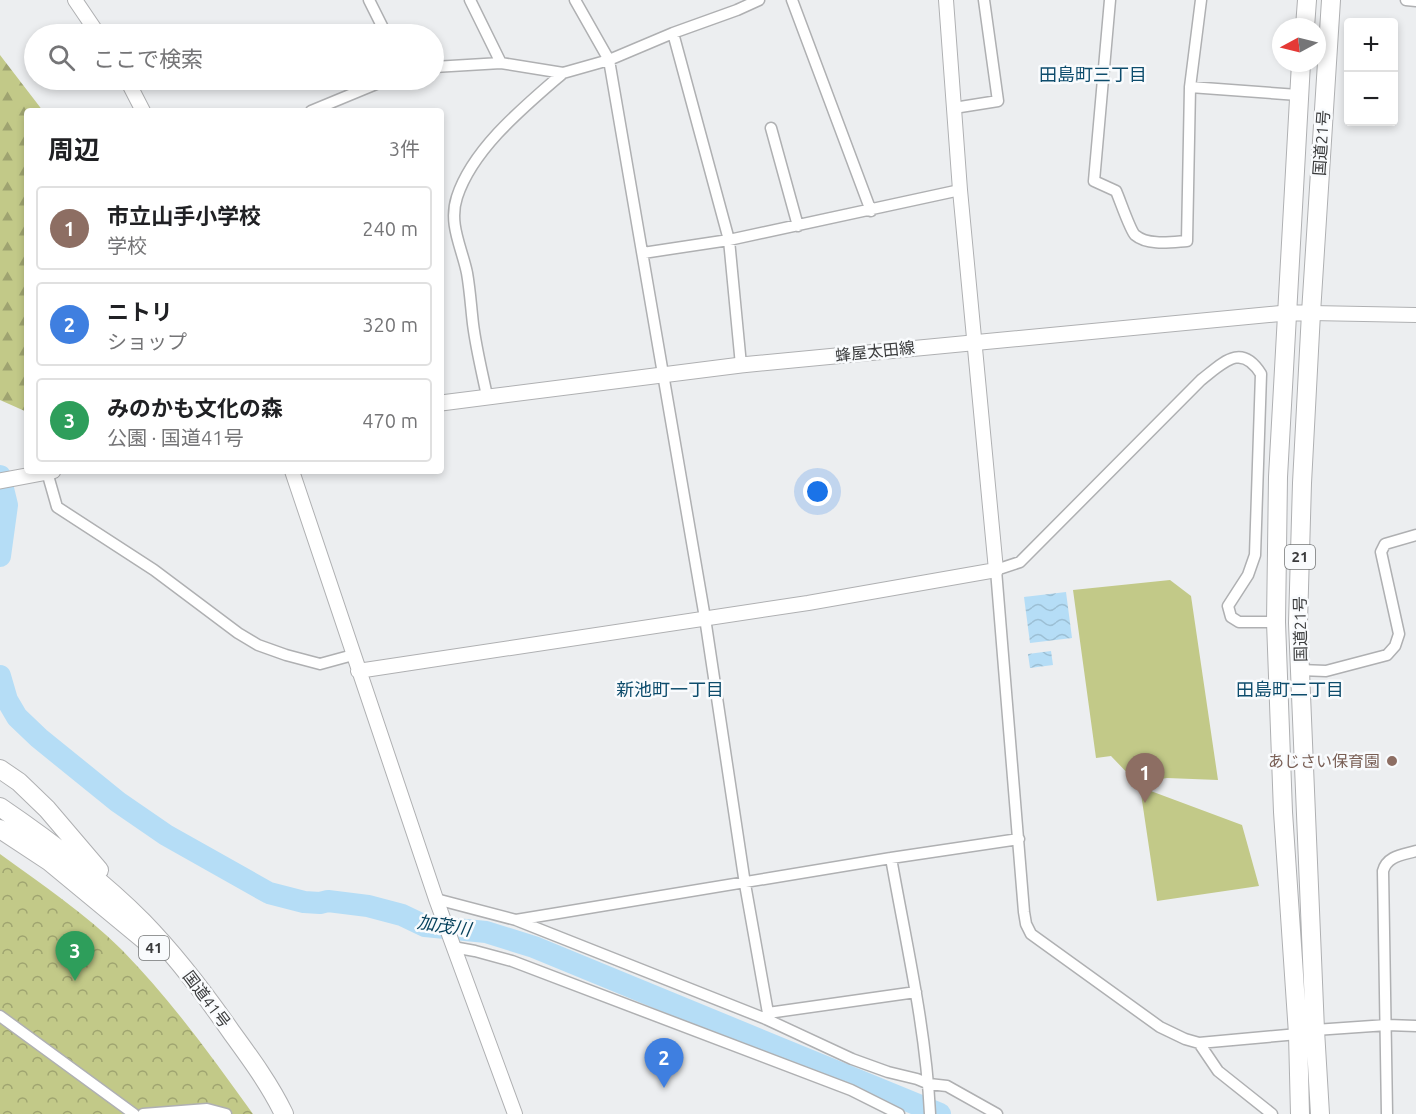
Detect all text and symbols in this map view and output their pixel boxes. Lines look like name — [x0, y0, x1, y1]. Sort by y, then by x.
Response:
north arrow — [1272, 18, 1326, 72]
map controls — [1344, 18, 1398, 126]
button: + — [1344, 18, 1398, 72]
search box — [24, 24, 444, 90]
icon: search — [45, 41, 78, 74]
text: ここで検索 — [93, 46, 203, 71]
district label: 田島町三丁目 — [1039, 64, 1147, 84]
button: − — [1344, 72, 1398, 126]
street label: 国道21号 — [1310, 109, 1332, 177]
text: 周辺 — [48, 135, 100, 164]
text: 3件 — [389, 137, 420, 160]
text: 市立山手小学校 — [107, 203, 261, 228]
text: 1 — [64, 217, 75, 240]
text: 240 m — [362, 217, 418, 240]
text: 学校 — [107, 234, 147, 257]
text: ニトリ — [107, 299, 173, 324]
text: 2 — [64, 313, 75, 336]
text: 320 m — [362, 313, 418, 336]
text: ショップ — [107, 330, 187, 353]
street label: 蜂屋太田線 — [834, 338, 916, 364]
text: みのかも文化の森 — [107, 395, 283, 420]
text: 3 — [64, 409, 75, 432]
text: 470 m — [362, 409, 418, 432]
text: 公園 · 国道41号 — [107, 426, 244, 449]
your location — [803, 477, 832, 506]
road number: 21 — [1285, 545, 1315, 569]
street label: 国道21号 — [1290, 596, 1310, 662]
district label: 新池町一丁目 — [616, 679, 724, 699]
district label: 田島町二丁目 — [1236, 679, 1344, 699]
place label: あじさい保育園 — [1268, 752, 1380, 770]
pin: 1 — [1126, 754, 1164, 803]
marker: あじさい保育園 — [1385, 754, 1399, 768]
water label: 加茂川 — [416, 911, 474, 939]
pin: 3 — [56, 932, 94, 981]
road number: 41 — [139, 936, 169, 960]
street label: 国道41号 — [180, 967, 234, 1031]
pin: 2 — [644, 1038, 684, 1088]

